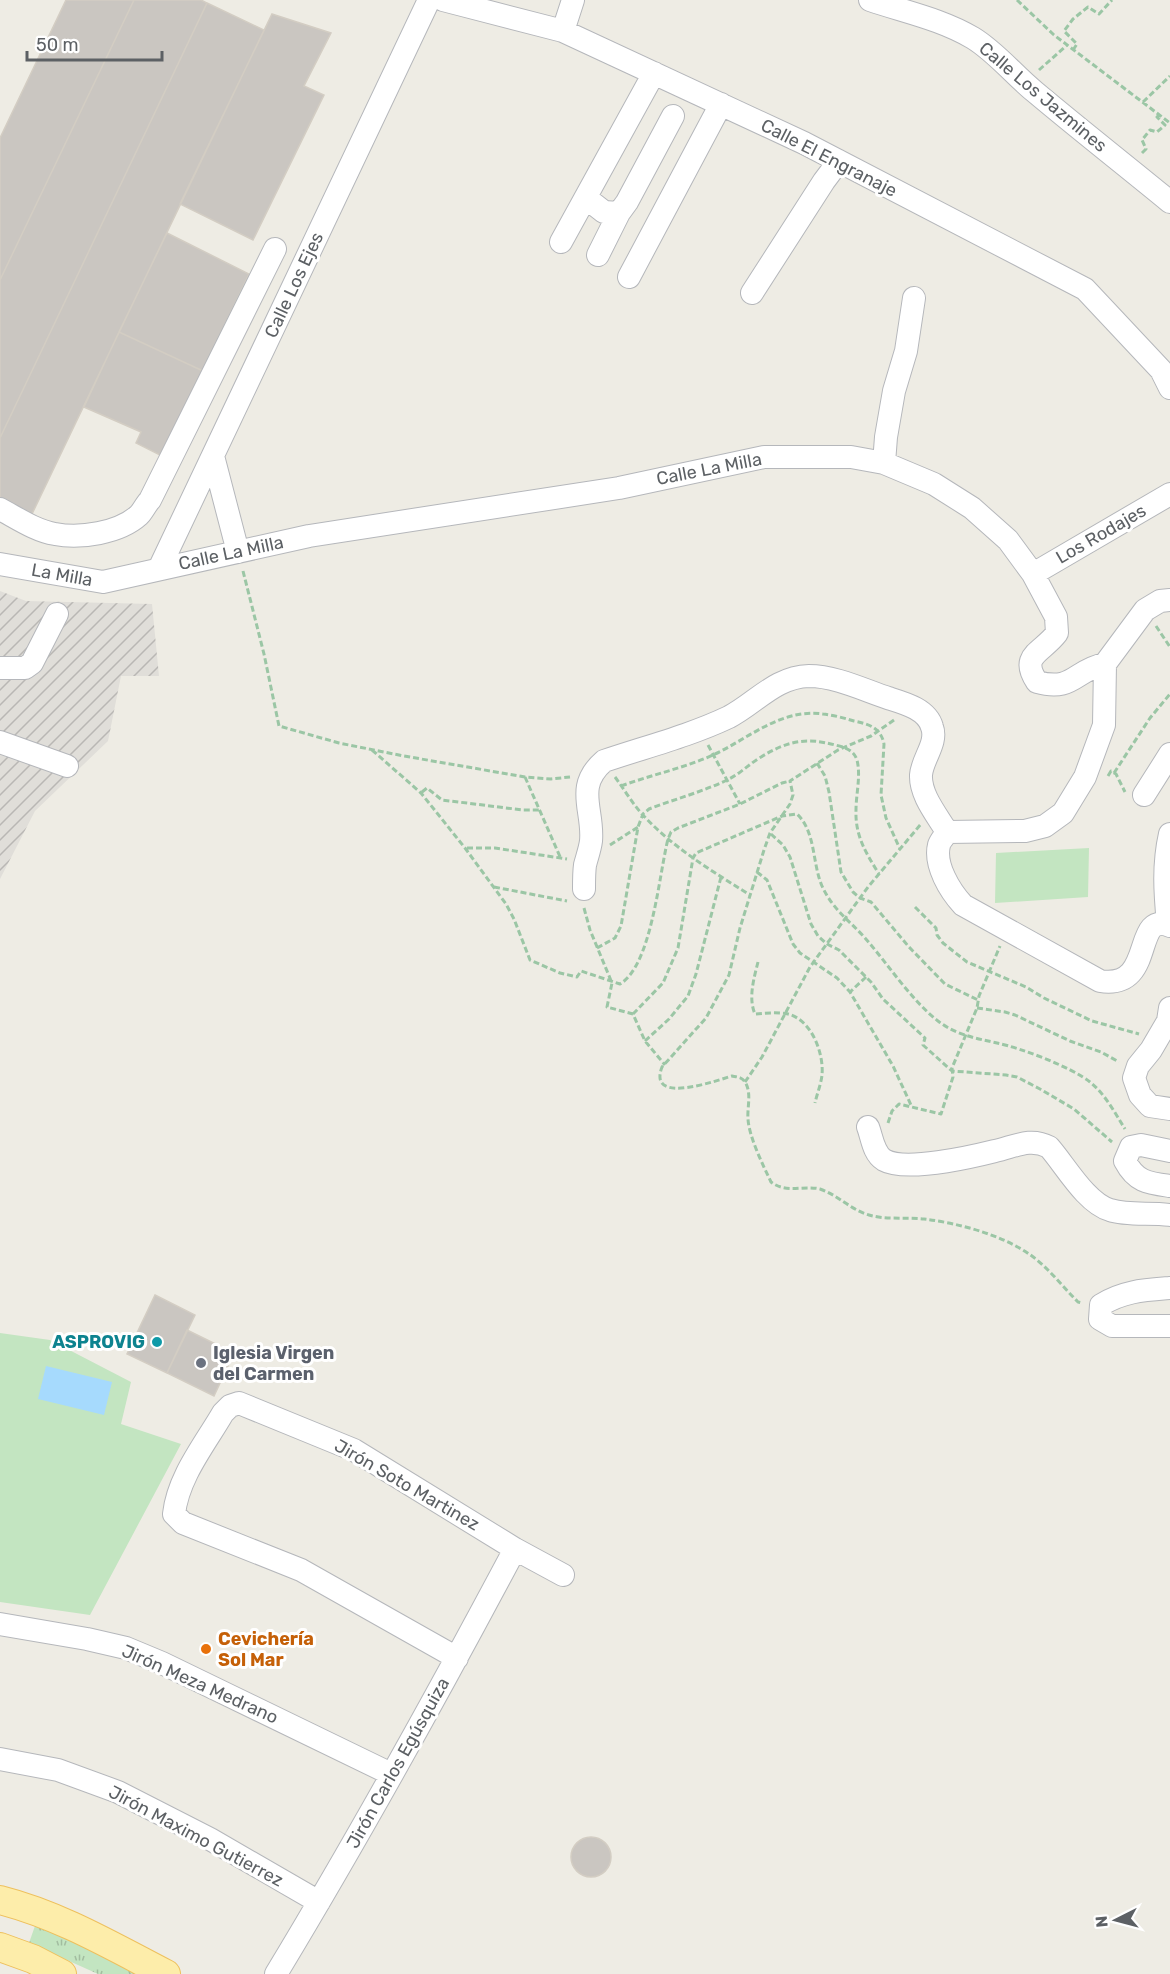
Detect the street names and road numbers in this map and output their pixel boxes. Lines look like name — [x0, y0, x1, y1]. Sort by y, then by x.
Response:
street label: Calle Los Jazmines — [975, 37, 1111, 157]
street label: Calle El Engranaje — [757, 114, 901, 202]
street label: Calle Los Ejes — [260, 229, 328, 341]
street label: Calle La Milla — [654, 448, 764, 490]
street label: Los Rodajes — [1052, 499, 1150, 569]
street label: Calle La Milla — [176, 531, 286, 575]
street label: La Milla — [30, 559, 94, 591]
street label: Jirón Soto Martinez — [331, 1434, 483, 1536]
street label: Jirón Meza Medrano — [118, 1640, 282, 1728]
street label: Jirón Carlos Egúsquiza — [342, 1674, 454, 1852]
street label: Jirón Maximo Gutierrez — [105, 1781, 287, 1891]

